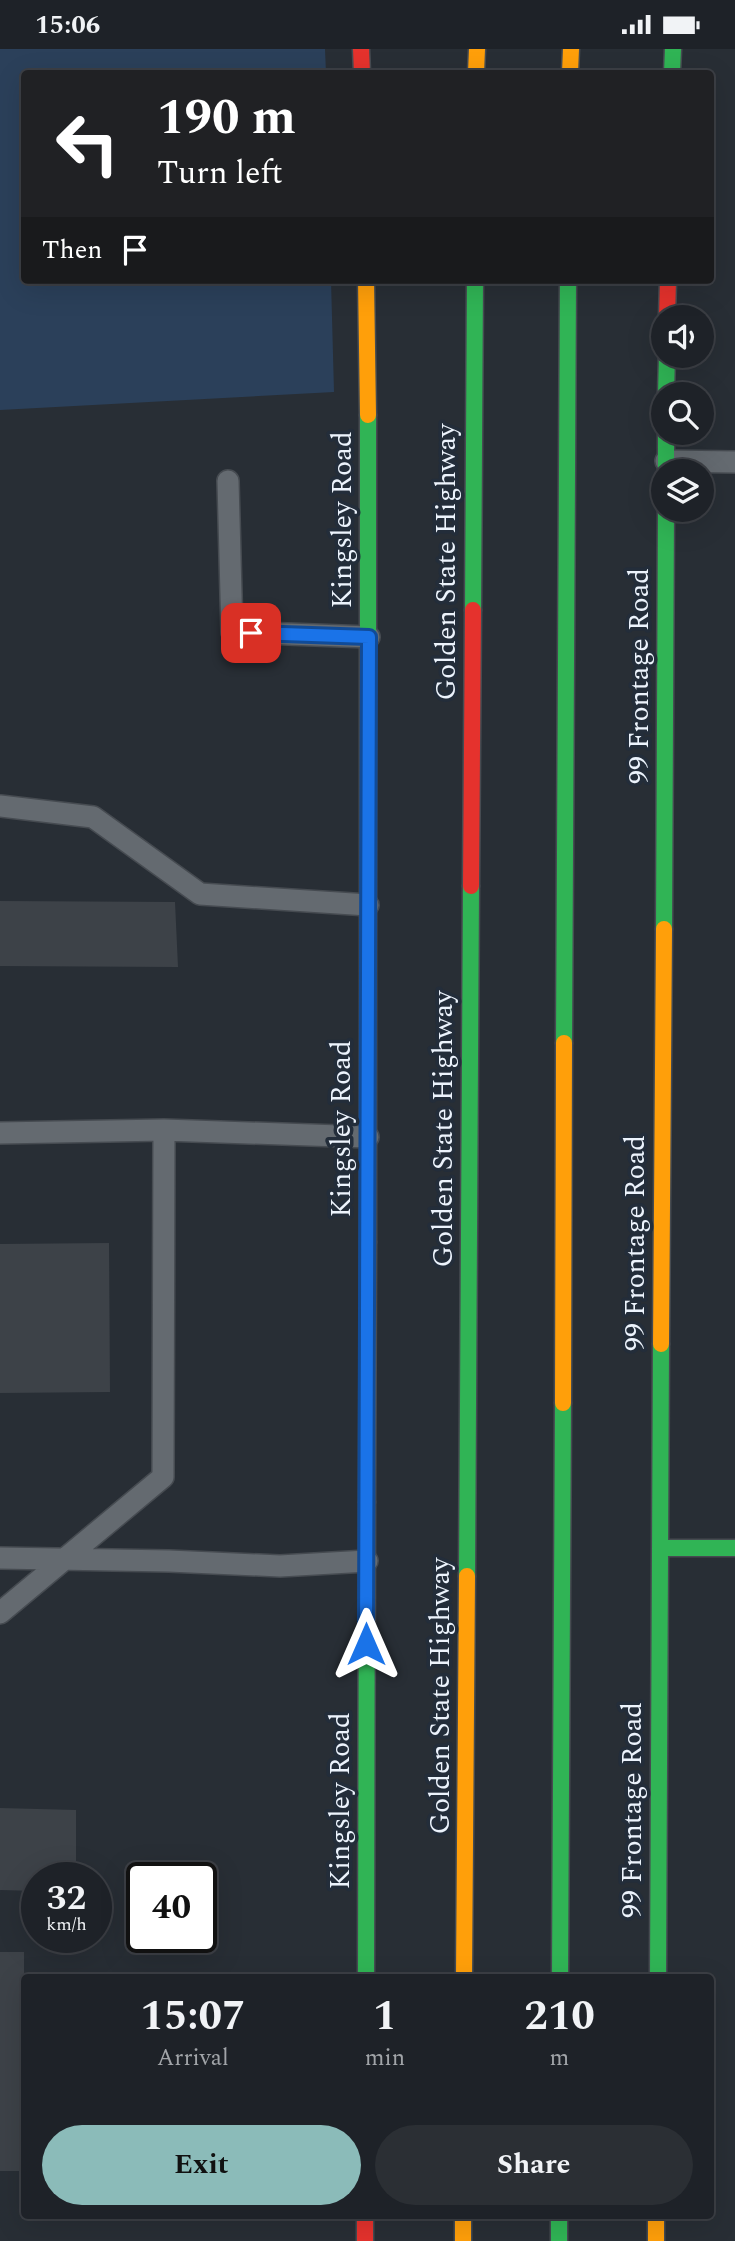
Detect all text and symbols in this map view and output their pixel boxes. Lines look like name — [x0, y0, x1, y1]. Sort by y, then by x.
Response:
text: 15:06 — [35, 5, 100, 45]
text: 190 m — [157, 81, 296, 156]
icon: left — [42, 98, 133, 189]
text: Turn left — [157, 149, 283, 198]
text: Then — [42, 230, 102, 270]
icon: arrive — [116, 231, 154, 269]
map controls — [651, 305, 714, 522]
button: sound — [651, 305, 714, 368]
button: search — [651, 382, 714, 445]
street label: Golden State Highway — [425, 422, 468, 701]
street label: Kingsley Road — [321, 431, 364, 609]
button: layers — [651, 459, 714, 522]
street label: 99 Frontage Road — [618, 568, 661, 784]
pin — [221, 603, 281, 663]
icon: arrive — [232, 614, 270, 652]
street label: Golden State Highway — [422, 989, 465, 1268]
street label: Kingsley Road — [320, 1040, 363, 1218]
street label: 99 Frontage Road — [614, 1135, 657, 1351]
street label: Golden State Highway — [419, 1556, 462, 1835]
position arrow — [329, 1607, 403, 1681]
street label: 99 Frontage Road — [611, 1702, 654, 1918]
street label: Kingsley Road — [319, 1712, 362, 1890]
speed limit sign: 40 — [126, 1862, 217, 1953]
text: 32 — [47, 1872, 86, 1925]
text: km/h — [46, 1911, 87, 1938]
text: 15:07 — [140, 1985, 246, 2048]
text: 1 — [373, 1985, 397, 2048]
text: 210 — [524, 1985, 595, 2048]
text: Arrival — [157, 2041, 229, 2076]
text: min — [365, 2041, 405, 2076]
text: m — [550, 2041, 569, 2076]
button: Exit — [42, 2125, 361, 2205]
button: Share — [375, 2125, 693, 2205]

